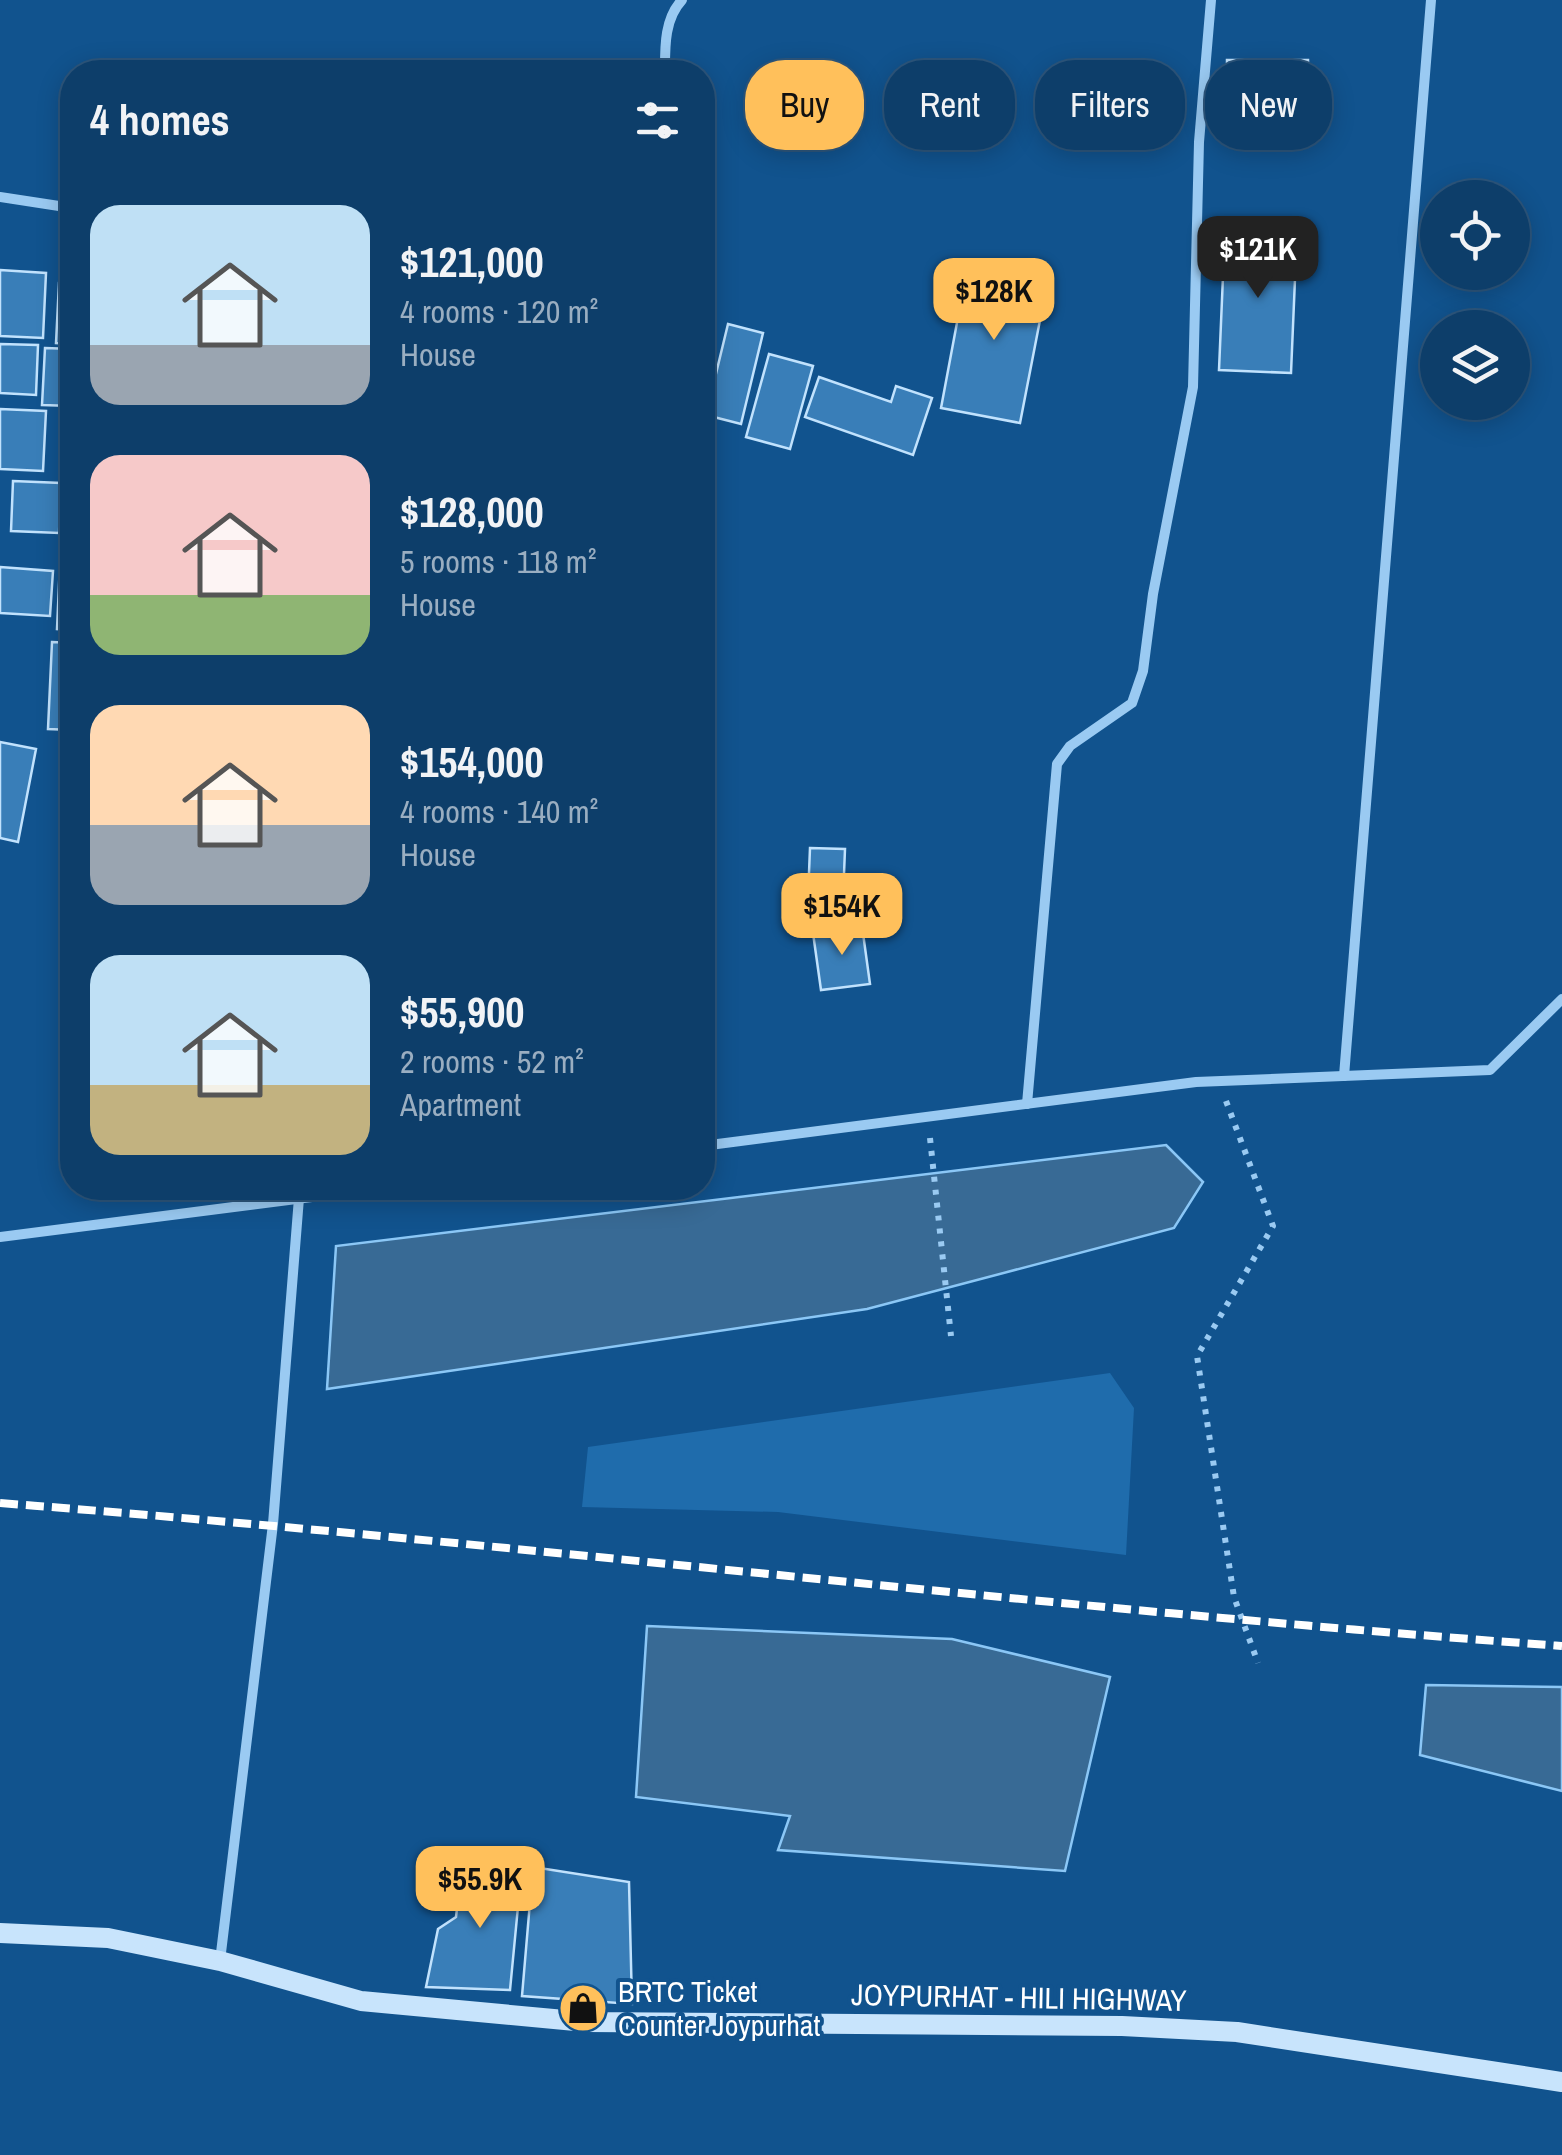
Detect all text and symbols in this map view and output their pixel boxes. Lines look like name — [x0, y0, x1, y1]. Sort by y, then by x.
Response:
chip: Buy — [745, 60, 864, 150]
chip: Rent — [884, 60, 1015, 150]
chip: Filters — [1035, 60, 1185, 150]
chip: New — [1205, 60, 1332, 150]
text: 4 homes — [90, 92, 230, 148]
icon: filters — [630, 93, 685, 148]
map controls — [1420, 180, 1530, 420]
button: locate — [1420, 180, 1530, 290]
pin: $121K — [1188, 216, 1328, 301]
text: $121K — [1219, 227, 1297, 270]
text: $121,000 — [400, 234, 544, 290]
icon: home — [170, 245, 290, 365]
pin: $128K — [924, 258, 1064, 343]
text: $128K — [955, 269, 1033, 312]
text: 4 rooms · 120 m² — [400, 290, 598, 333]
button: layers — [1420, 310, 1530, 420]
text: House — [400, 333, 476, 376]
text: $128,000 — [400, 484, 544, 540]
icon: home — [170, 495, 290, 615]
text: 5 rooms · 118 m² — [400, 540, 596, 583]
text: House — [400, 583, 476, 626]
text: $154,000 — [400, 734, 544, 790]
icon: home — [170, 745, 290, 865]
text: 4 rooms · 140 m² — [400, 790, 598, 833]
text: House — [400, 833, 476, 876]
pin: $154K — [772, 873, 912, 958]
text: $154K — [803, 884, 881, 927]
text: $55,900 — [400, 984, 525, 1040]
icon: home — [170, 995, 290, 1115]
text: 2 rooms · 52 m² — [400, 1040, 584, 1083]
text: Apartment — [400, 1083, 521, 1126]
pin: $55.9K — [399, 1846, 561, 1931]
text: $55.9K — [438, 1857, 522, 1900]
place label: BRTC Ticket Counter Joypurhat — [618, 1971, 821, 2045]
street label: JOYPURHAT - HILI HIGHWAY — [851, 1974, 1188, 2020]
shop icon: BRTC Ticket Counter Joypurhat — [557, 1982, 609, 2034]

